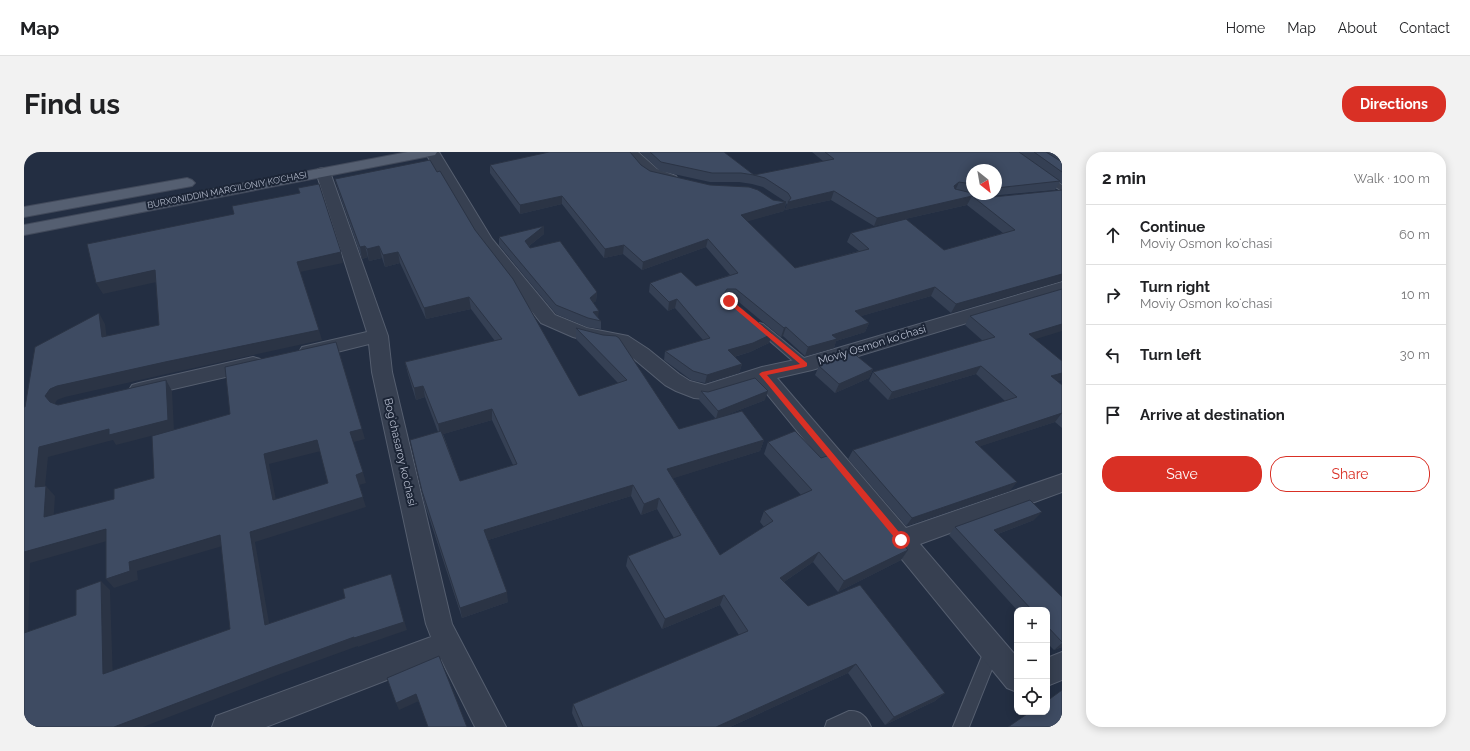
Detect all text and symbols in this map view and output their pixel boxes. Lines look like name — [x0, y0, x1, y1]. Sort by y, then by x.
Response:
text: Map — [20, 17, 59, 39]
text: Home — [1226, 20, 1265, 36]
text: Map — [1287, 20, 1316, 36]
text: About — [1338, 20, 1377, 36]
text: Contact — [1399, 20, 1450, 36]
button: Directions — [1342, 86, 1446, 122]
text: Find us — [24, 88, 120, 121]
north arrow — [966, 164, 1002, 200]
text: 2 min — [1102, 168, 1146, 188]
street label: BURXONIDDIN MARG’ILONIY KO’CHASI — [146, 170, 308, 210]
text: Walk · 100 m — [1354, 171, 1430, 186]
text: Continue — [1140, 218, 1205, 236]
icon: ahead — [1102, 224, 1124, 246]
text: 60 m — [1399, 227, 1430, 242]
text: Moviy Osmon koʻchasi — [1140, 236, 1272, 251]
text: Turn right — [1140, 278, 1210, 296]
icon: right — [1102, 284, 1124, 306]
text: 10 m — [1401, 287, 1430, 302]
route end — [720, 292, 738, 310]
text: Moviy Osmon koʻchasi — [1140, 296, 1272, 311]
street label: Moviy Osmon koʻchasi — [817, 322, 927, 368]
icon: left — [1102, 344, 1124, 366]
text: Turn left — [1140, 346, 1201, 364]
text: 30 m — [1400, 347, 1430, 362]
street label: Bogʻchasaroy koʻchasi — [381, 397, 419, 507]
icon: arrive — [1102, 404, 1124, 426]
text: Arrive at destination — [1140, 406, 1285, 424]
button: Save — [1102, 456, 1262, 492]
button: Share — [1270, 456, 1430, 492]
route start — [892, 531, 910, 549]
map controls — [1014, 607, 1050, 715]
button: + — [1014, 607, 1050, 643]
button: − — [1014, 643, 1050, 679]
button: locate — [1014, 679, 1050, 715]

